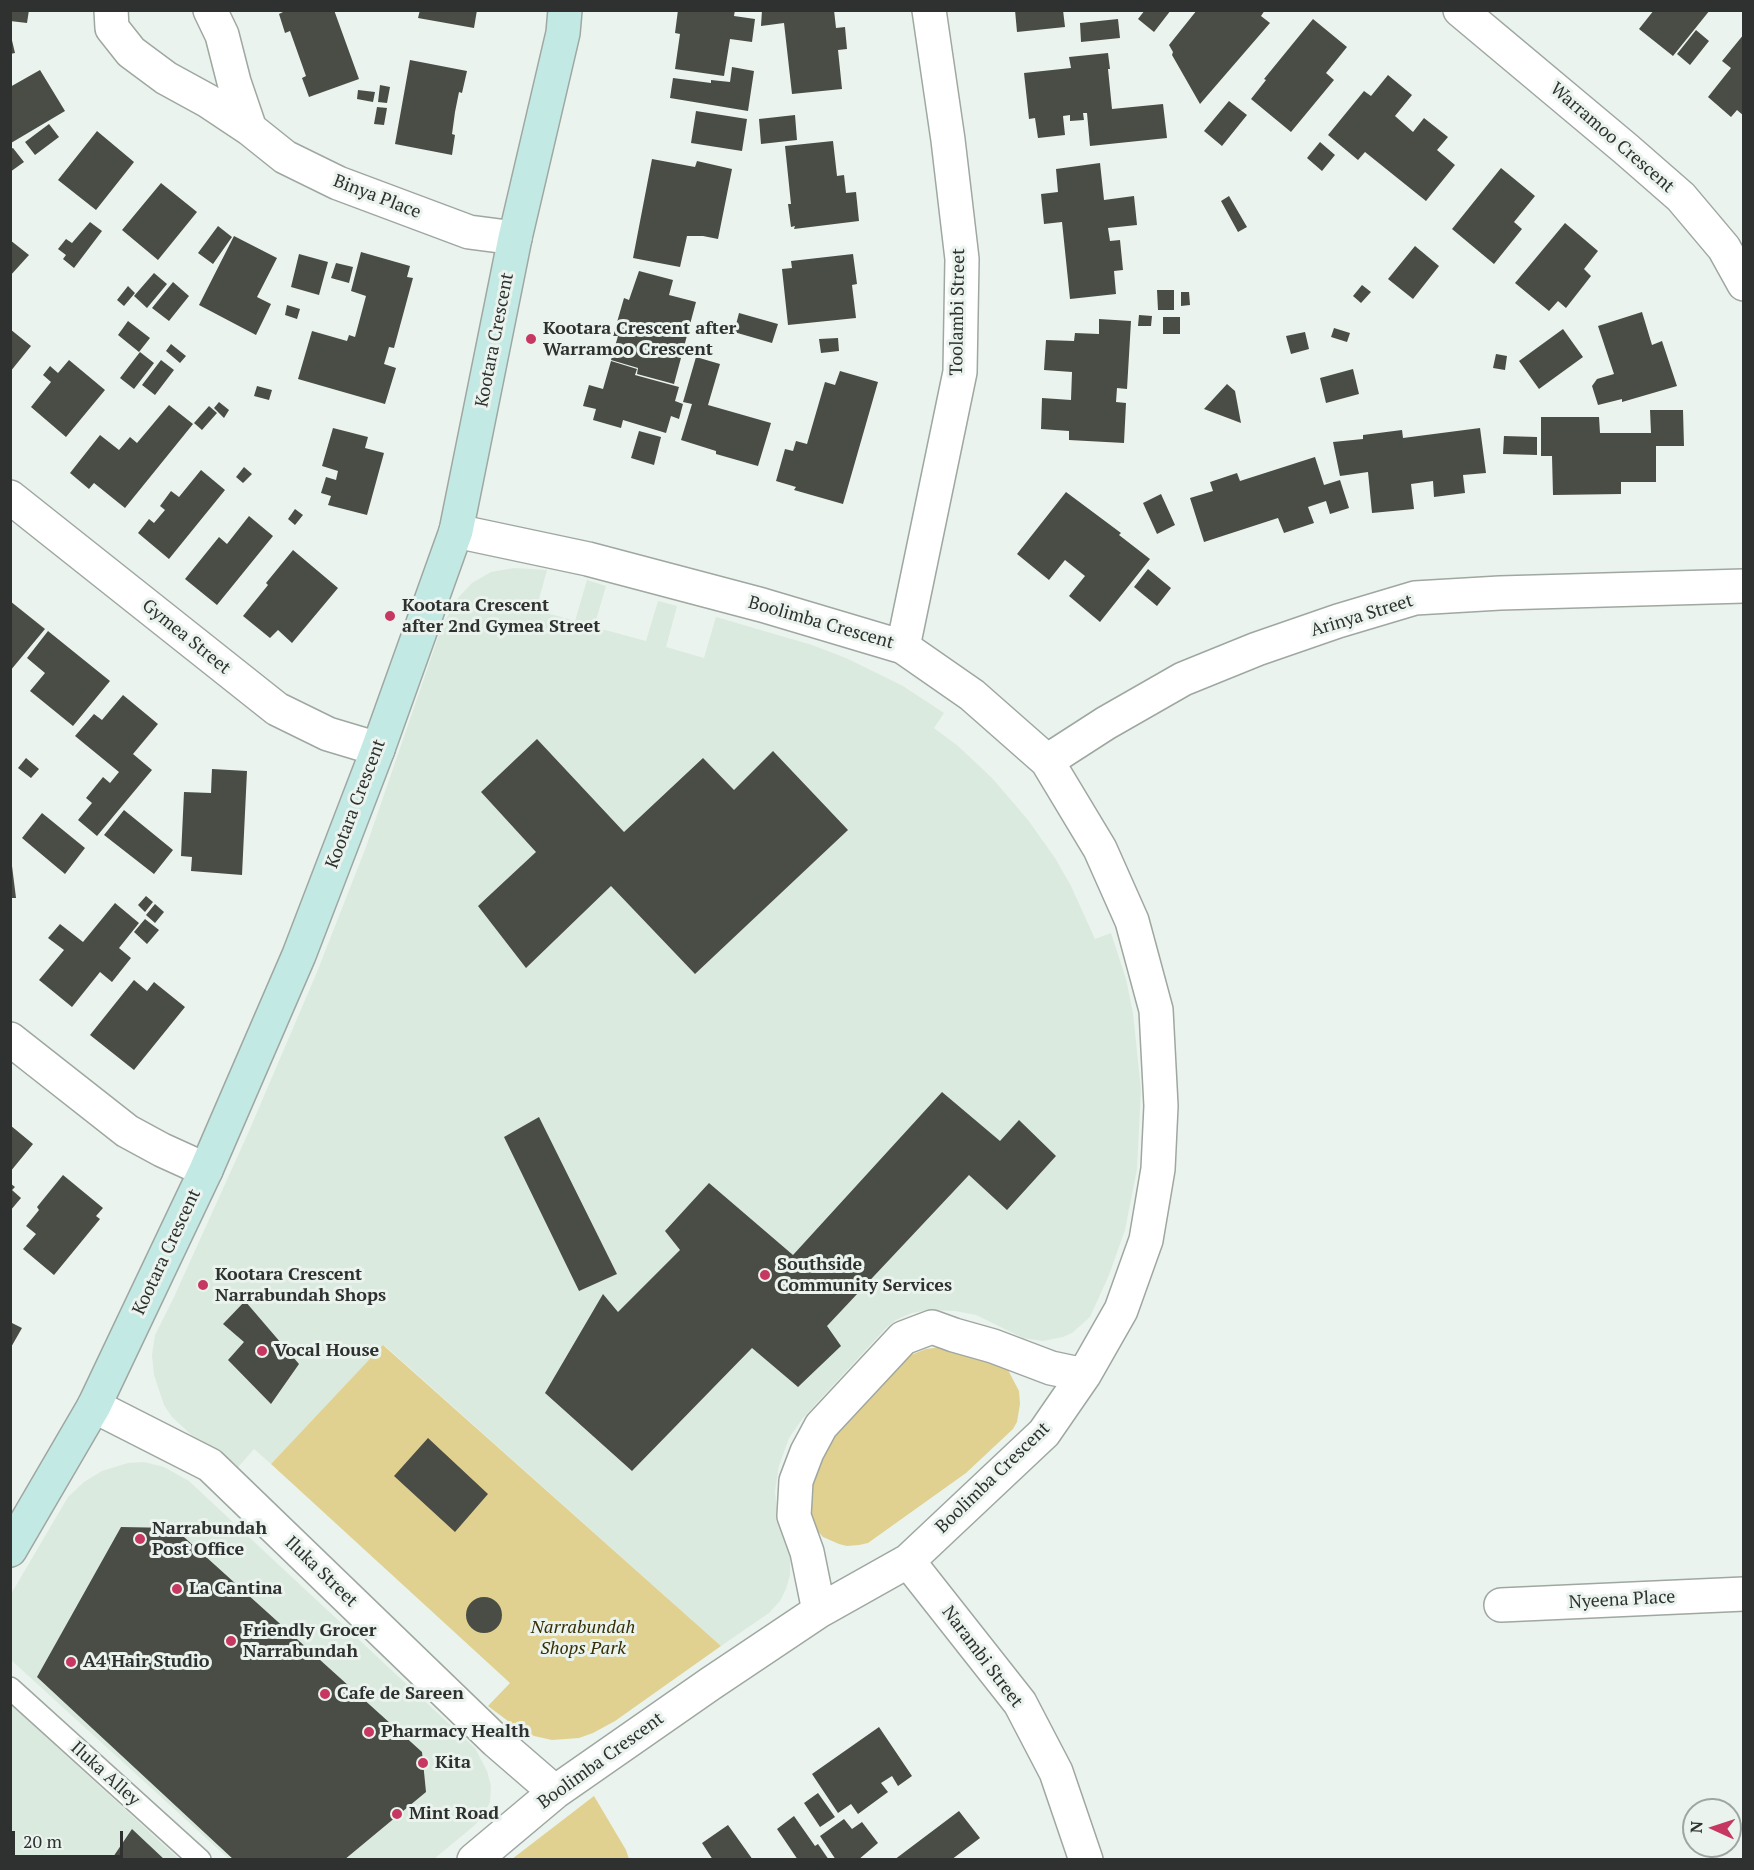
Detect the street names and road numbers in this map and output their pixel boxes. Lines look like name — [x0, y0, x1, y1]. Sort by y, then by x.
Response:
street label: Warramoo Crescent — [1546, 78, 1678, 198]
street label: Binya Place — [330, 170, 424, 224]
street label: Toolambi Street — [946, 248, 970, 376]
street label: Kootara Crescent — [471, 271, 519, 409]
street label: Arinya Street — [1308, 590, 1416, 642]
street label: Boolimba Crescent — [746, 592, 896, 654]
street label: Gymea Street — [137, 595, 235, 679]
street label: Kootara Crescent — [321, 736, 391, 872]
street label: Kootara Crescent — [128, 1186, 206, 1318]
street label: Boolimba Crescent — [931, 1418, 1055, 1538]
street label: Iluka Street — [280, 1532, 362, 1612]
street label: Nyeena Place — [1568, 1586, 1676, 1614]
street label: Narambi Street — [937, 1602, 1027, 1712]
street label: Boolimba Crescent — [534, 1708, 668, 1814]
street label: Iluka Alley — [66, 1737, 144, 1811]

